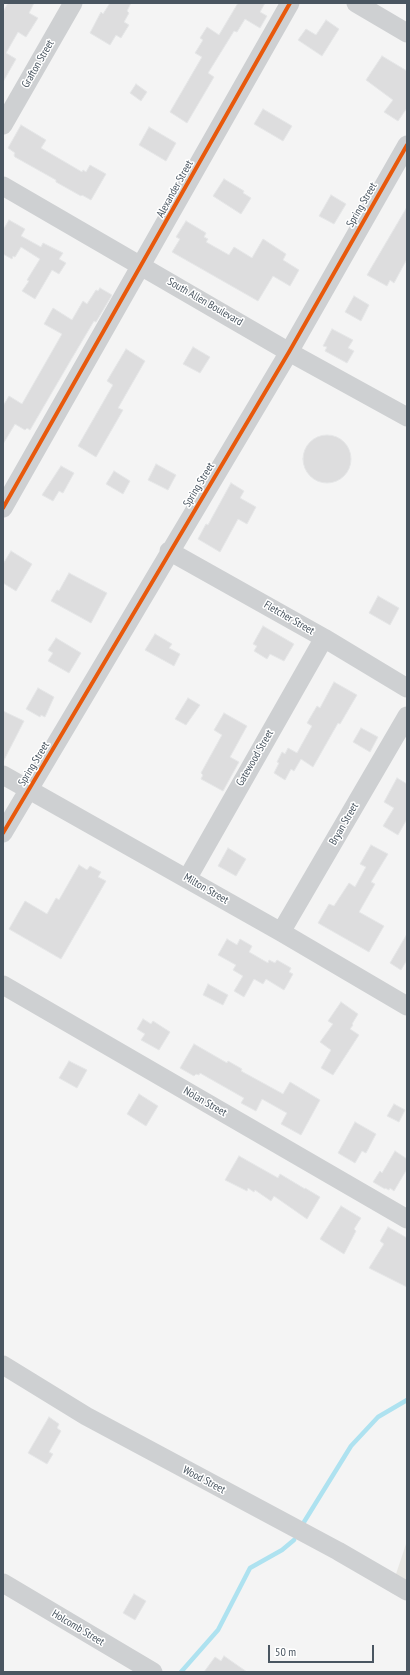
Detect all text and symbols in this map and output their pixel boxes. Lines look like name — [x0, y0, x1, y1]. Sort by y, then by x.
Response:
street label: Grafton Street — [19, 38, 57, 90]
street label: Alexander Street — [154, 158, 196, 220]
street label: Spring Street — [344, 180, 380, 230]
street label: South Allen Boulevard — [165, 275, 245, 329]
street label: Spring Street — [181, 460, 217, 510]
street label: Fletcher Street — [261, 598, 317, 638]
street label: Gatewood Street — [234, 727, 276, 789]
street label: Spring Street — [16, 739, 52, 789]
street label: Bryan Street — [327, 800, 361, 848]
street label: Milton Street — [181, 871, 231, 907]
street label: Nolan Street — [181, 1084, 229, 1120]
street label: Wood Street — [180, 1463, 228, 1497]
street label: Holcomb Street — [49, 1607, 107, 1649]
scale bar — [270, 1637, 376, 1663]
text: 50 m — [275, 1644, 296, 1659]

